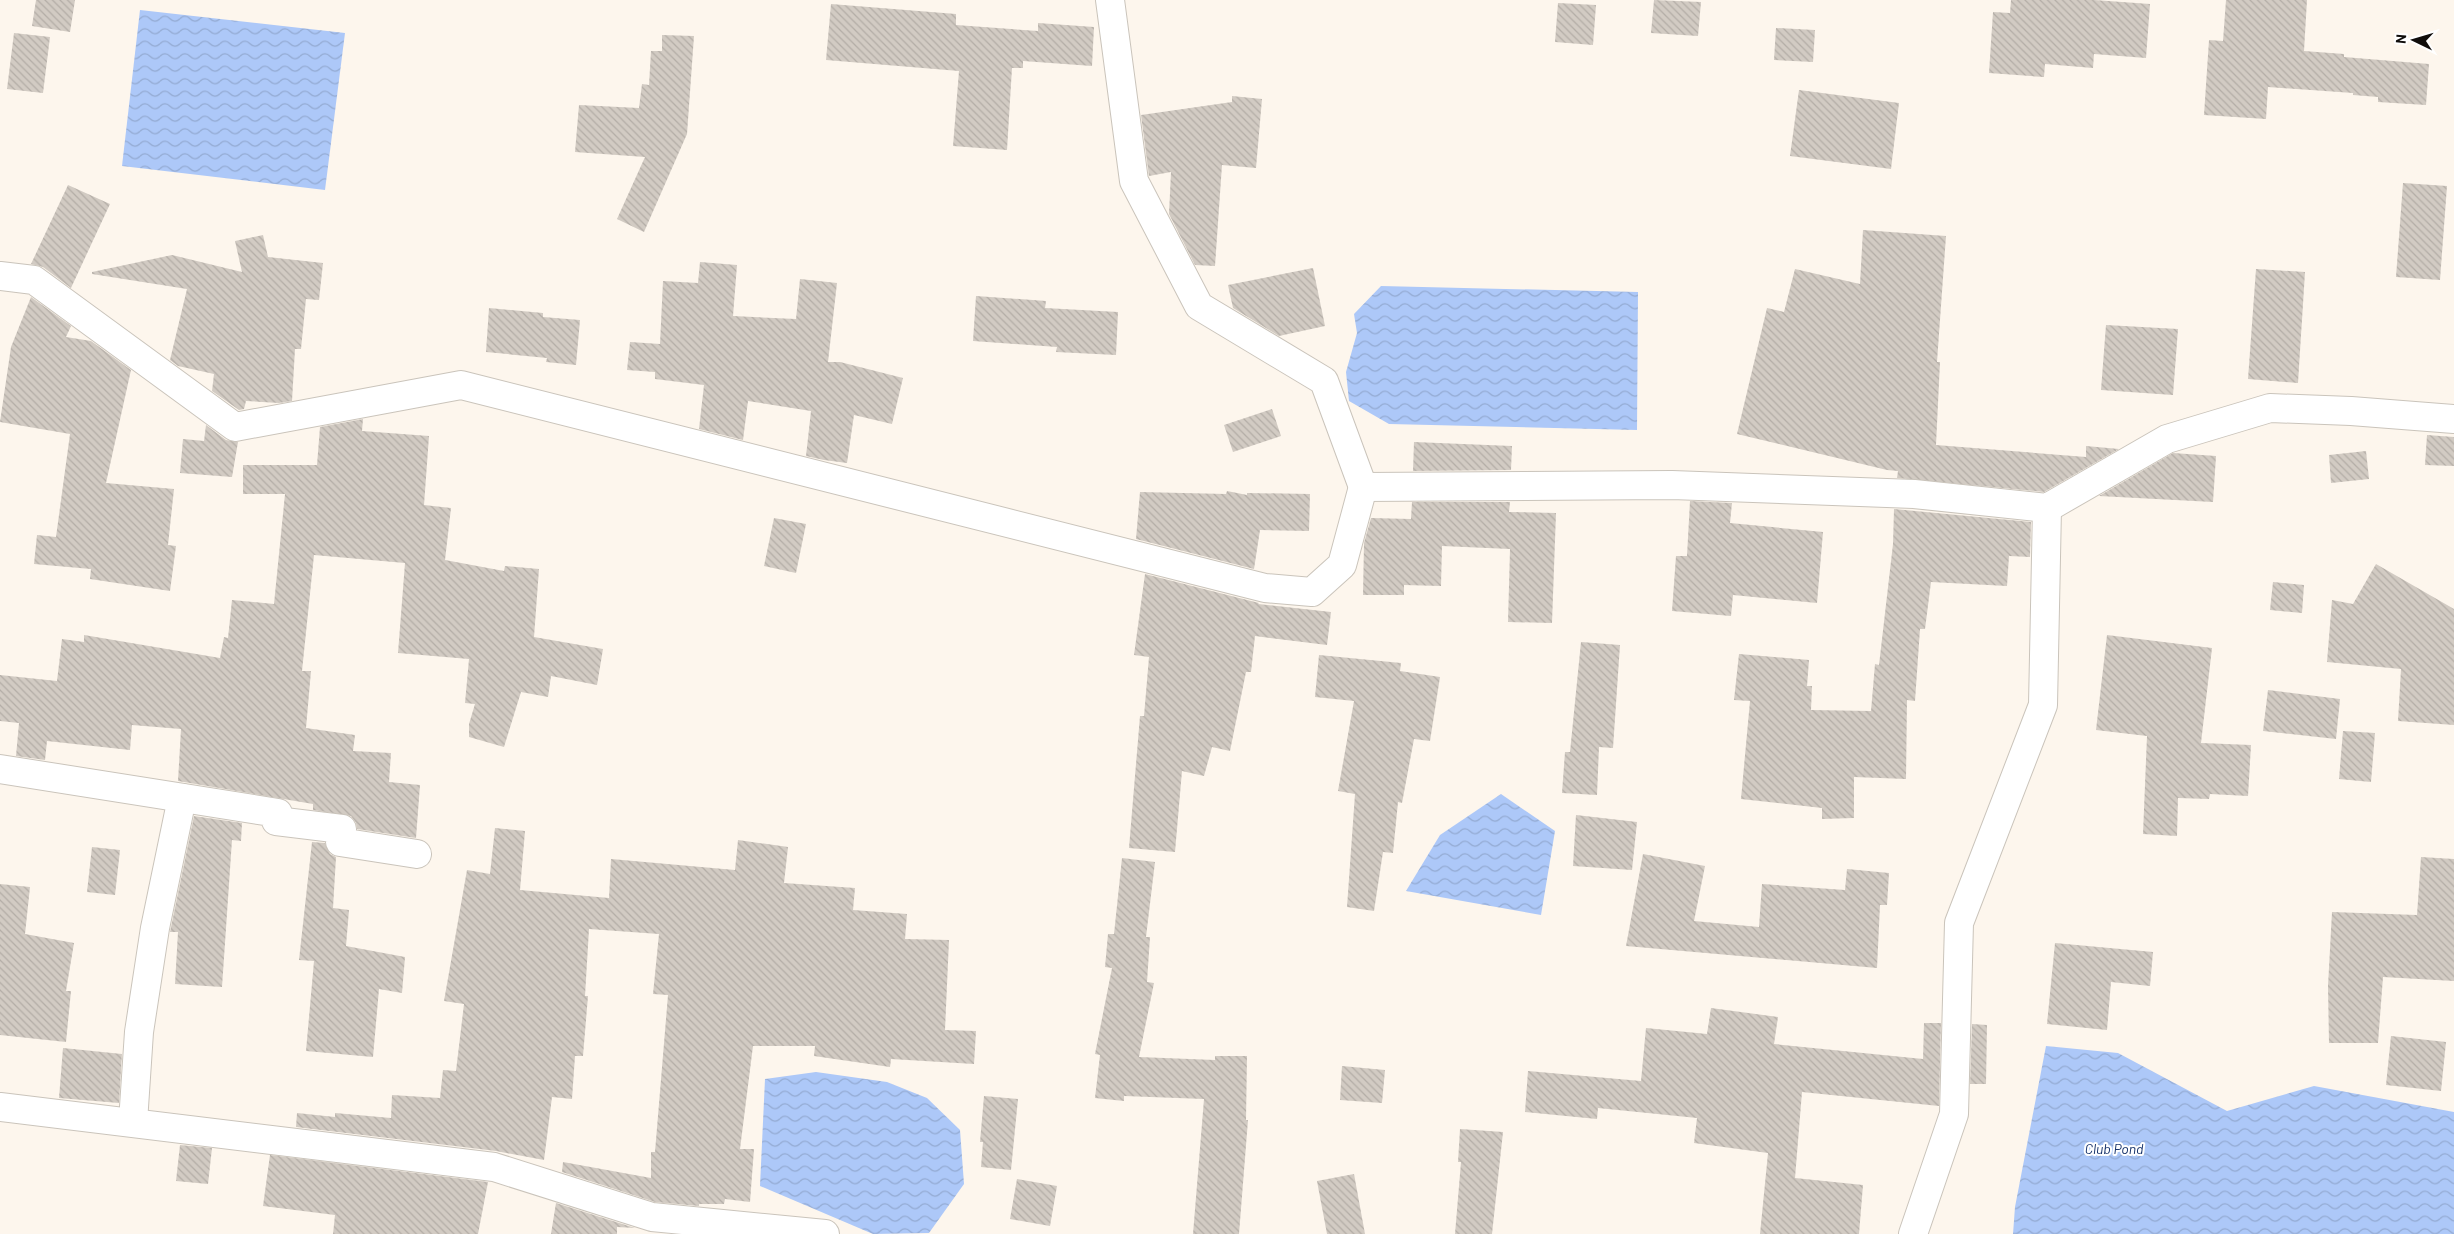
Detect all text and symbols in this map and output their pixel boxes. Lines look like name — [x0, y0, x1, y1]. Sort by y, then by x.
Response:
north arrow — [2389, 15, 2439, 65]
text: N — [2392, 33, 2409, 44]
water label: Club Pond — [2085, 1140, 2144, 1157]

